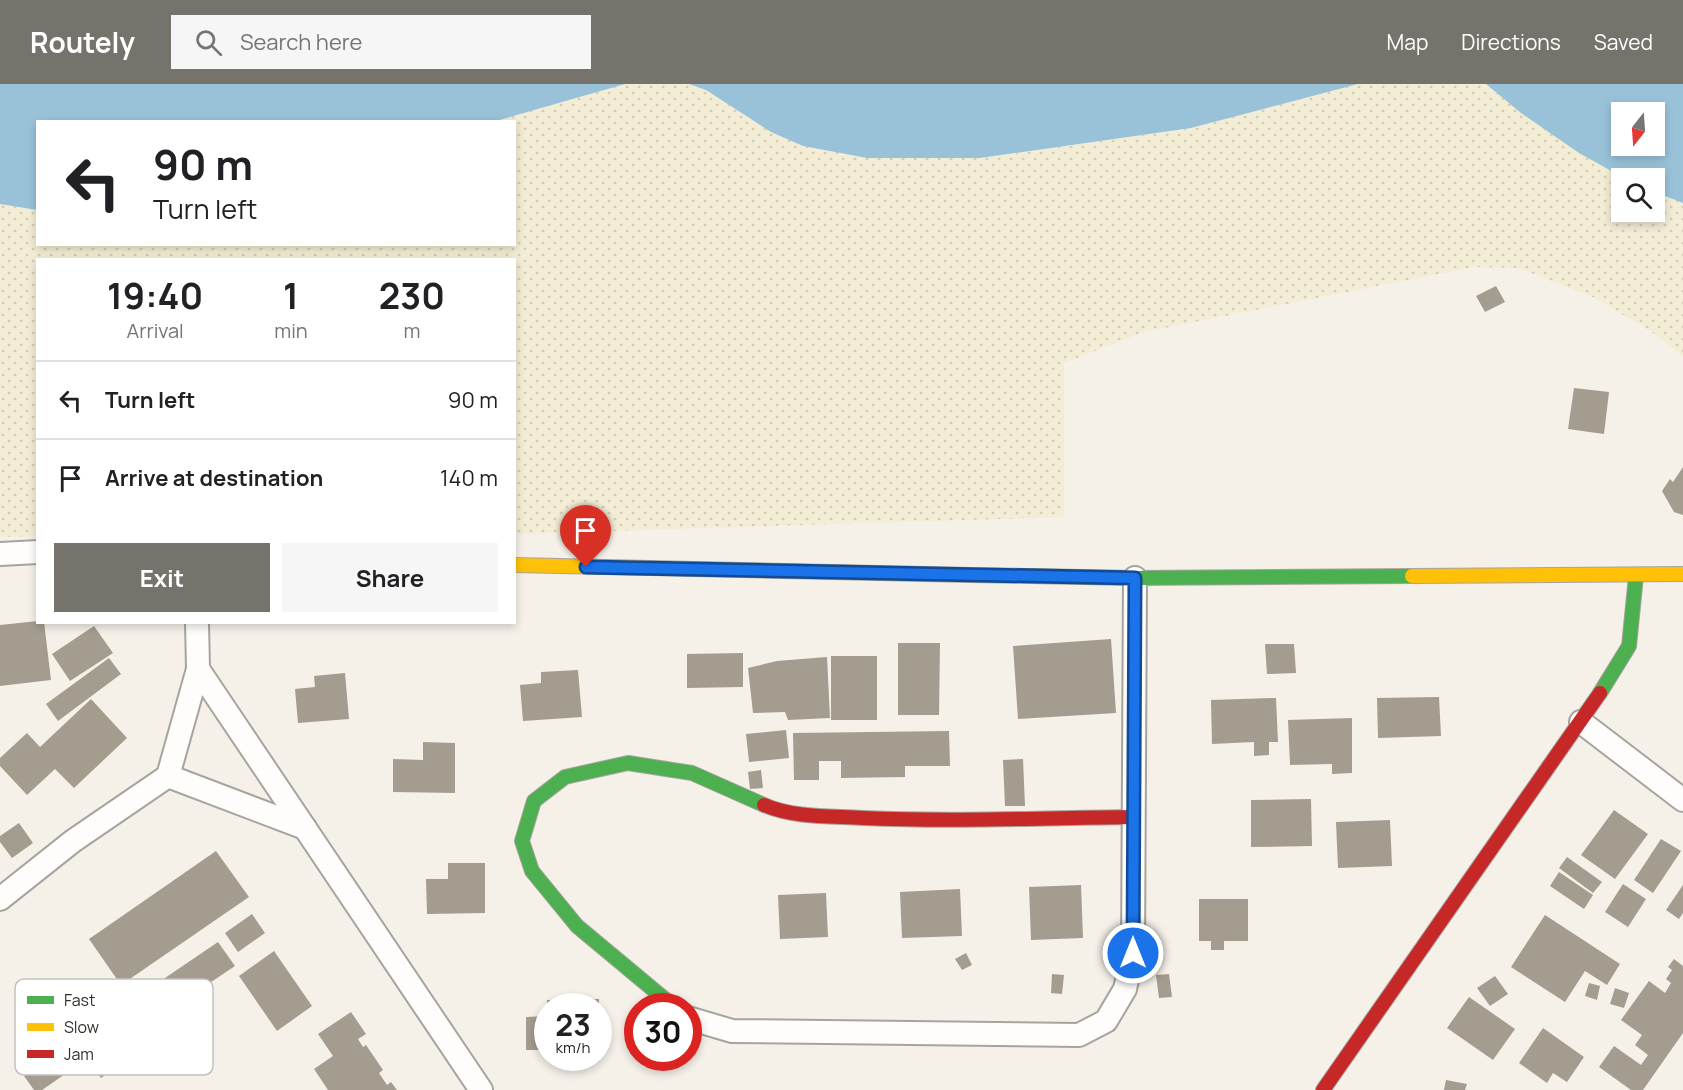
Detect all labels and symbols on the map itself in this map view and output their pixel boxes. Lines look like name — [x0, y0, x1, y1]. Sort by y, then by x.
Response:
north arrow — [1611, 102, 1665, 156]
pin — [560, 505, 611, 567]
position arrow — [1101, 921, 1165, 985]
legend — [15, 979, 213, 1075]
text: Fast — [64, 989, 95, 1011]
speed limit sign: 30 — [624, 993, 702, 1071]
text: Slow — [64, 1016, 99, 1038]
text: Jam — [64, 1043, 94, 1065]

